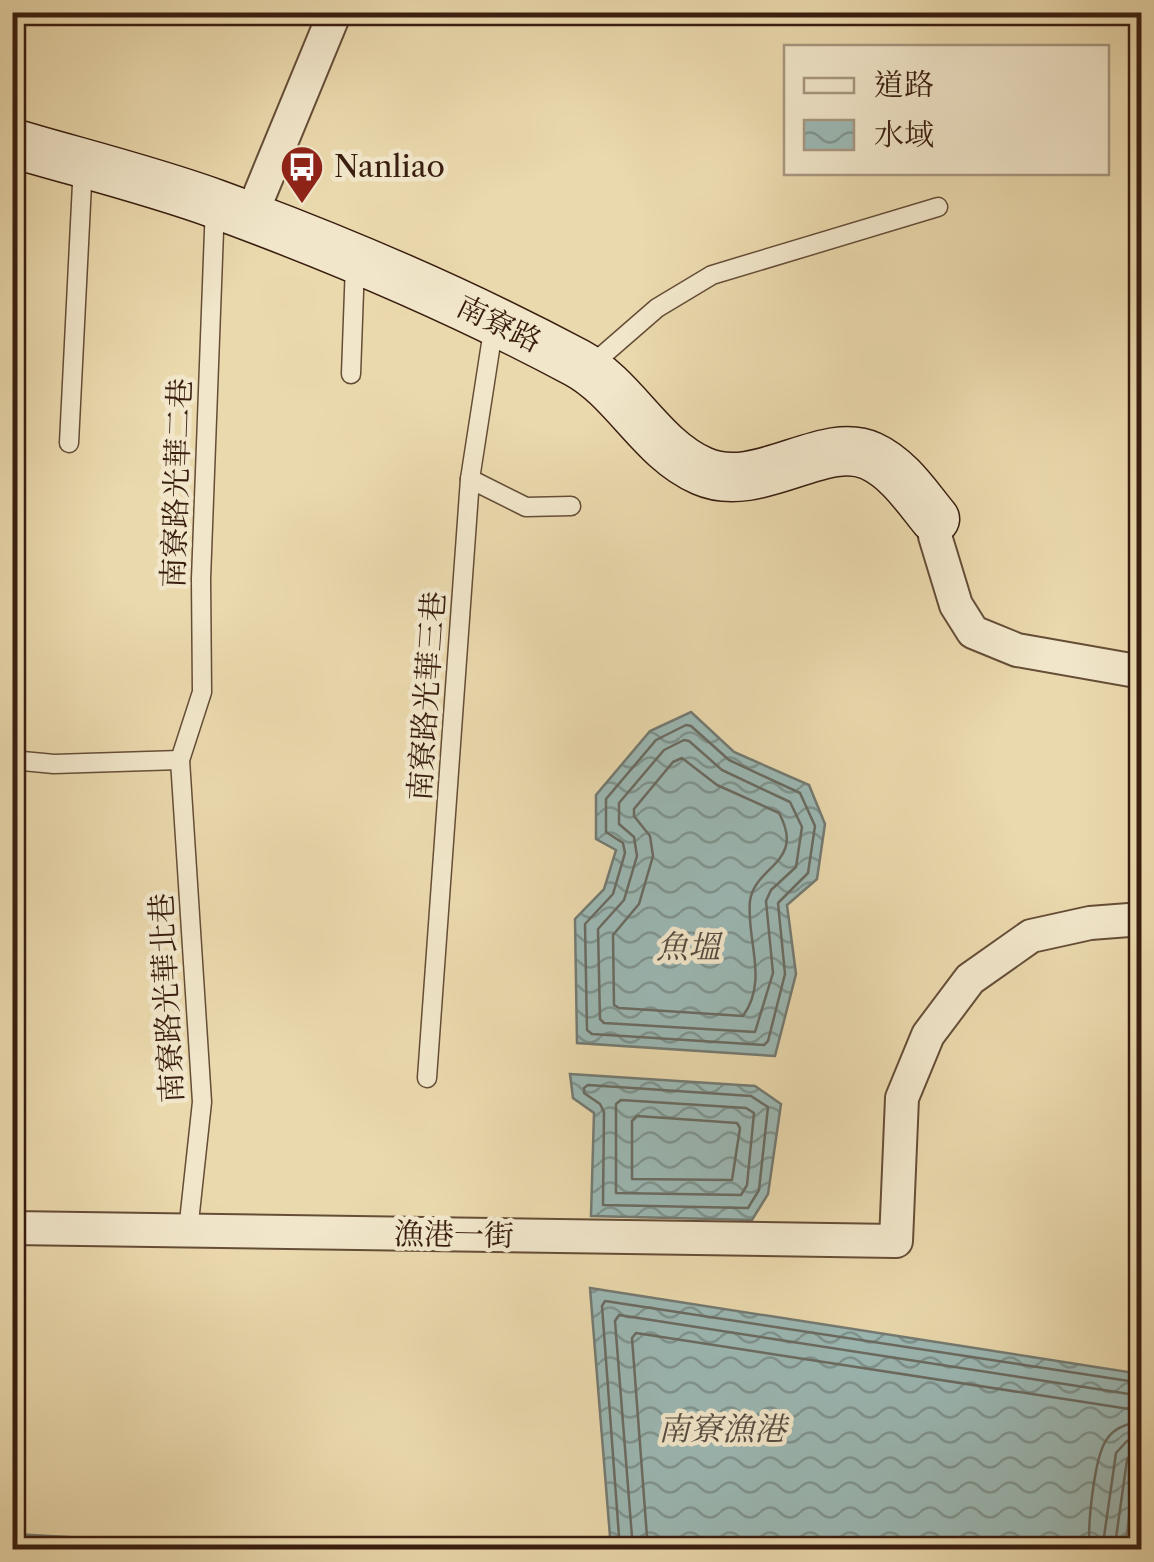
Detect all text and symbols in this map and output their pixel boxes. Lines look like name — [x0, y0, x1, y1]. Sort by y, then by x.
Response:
legend — [784, 45, 1109, 175]
text: 道路 — [874, 66, 934, 103]
text: 水域 — [874, 116, 934, 153]
bus stop icon: Nanliao — [279, 144, 325, 205]
place label: Nanliao — [334, 148, 445, 185]
street label: 南寮路 — [451, 287, 548, 360]
street label: 南寮路光華二巷 — [154, 377, 199, 589]
street label: 南寮路光華三巷 — [401, 590, 452, 802]
street label: 南寮路光華北巷 — [143, 892, 190, 1104]
water label: 魚塭 — [656, 927, 724, 966]
street label: 漁港一街 — [394, 1215, 514, 1254]
water label: 南寮漁港 — [658, 1409, 790, 1448]

